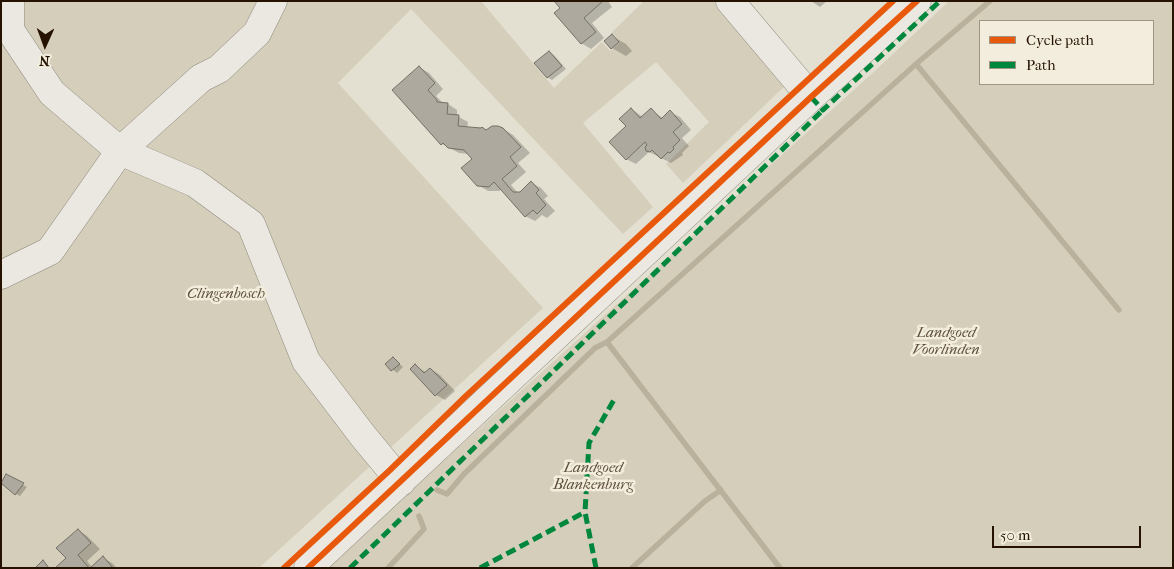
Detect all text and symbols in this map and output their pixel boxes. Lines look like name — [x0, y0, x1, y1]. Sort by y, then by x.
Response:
north arrow — [20, 20, 70, 70]
legend — [979, 20, 1154, 85]
text: Cycle path — [1026, 31, 1094, 49]
text: N — [39, 52, 50, 69]
text: Path — [1026, 56, 1056, 74]
park label: Clingenbosch — [187, 285, 265, 303]
park label: Landgoed Voorlinden — [912, 324, 980, 359]
park label: Landgoed Blankenburg — [553, 459, 633, 494]
scale bar — [994, 516, 1143, 548]
text: 50 m — [1000, 526, 1030, 544]

